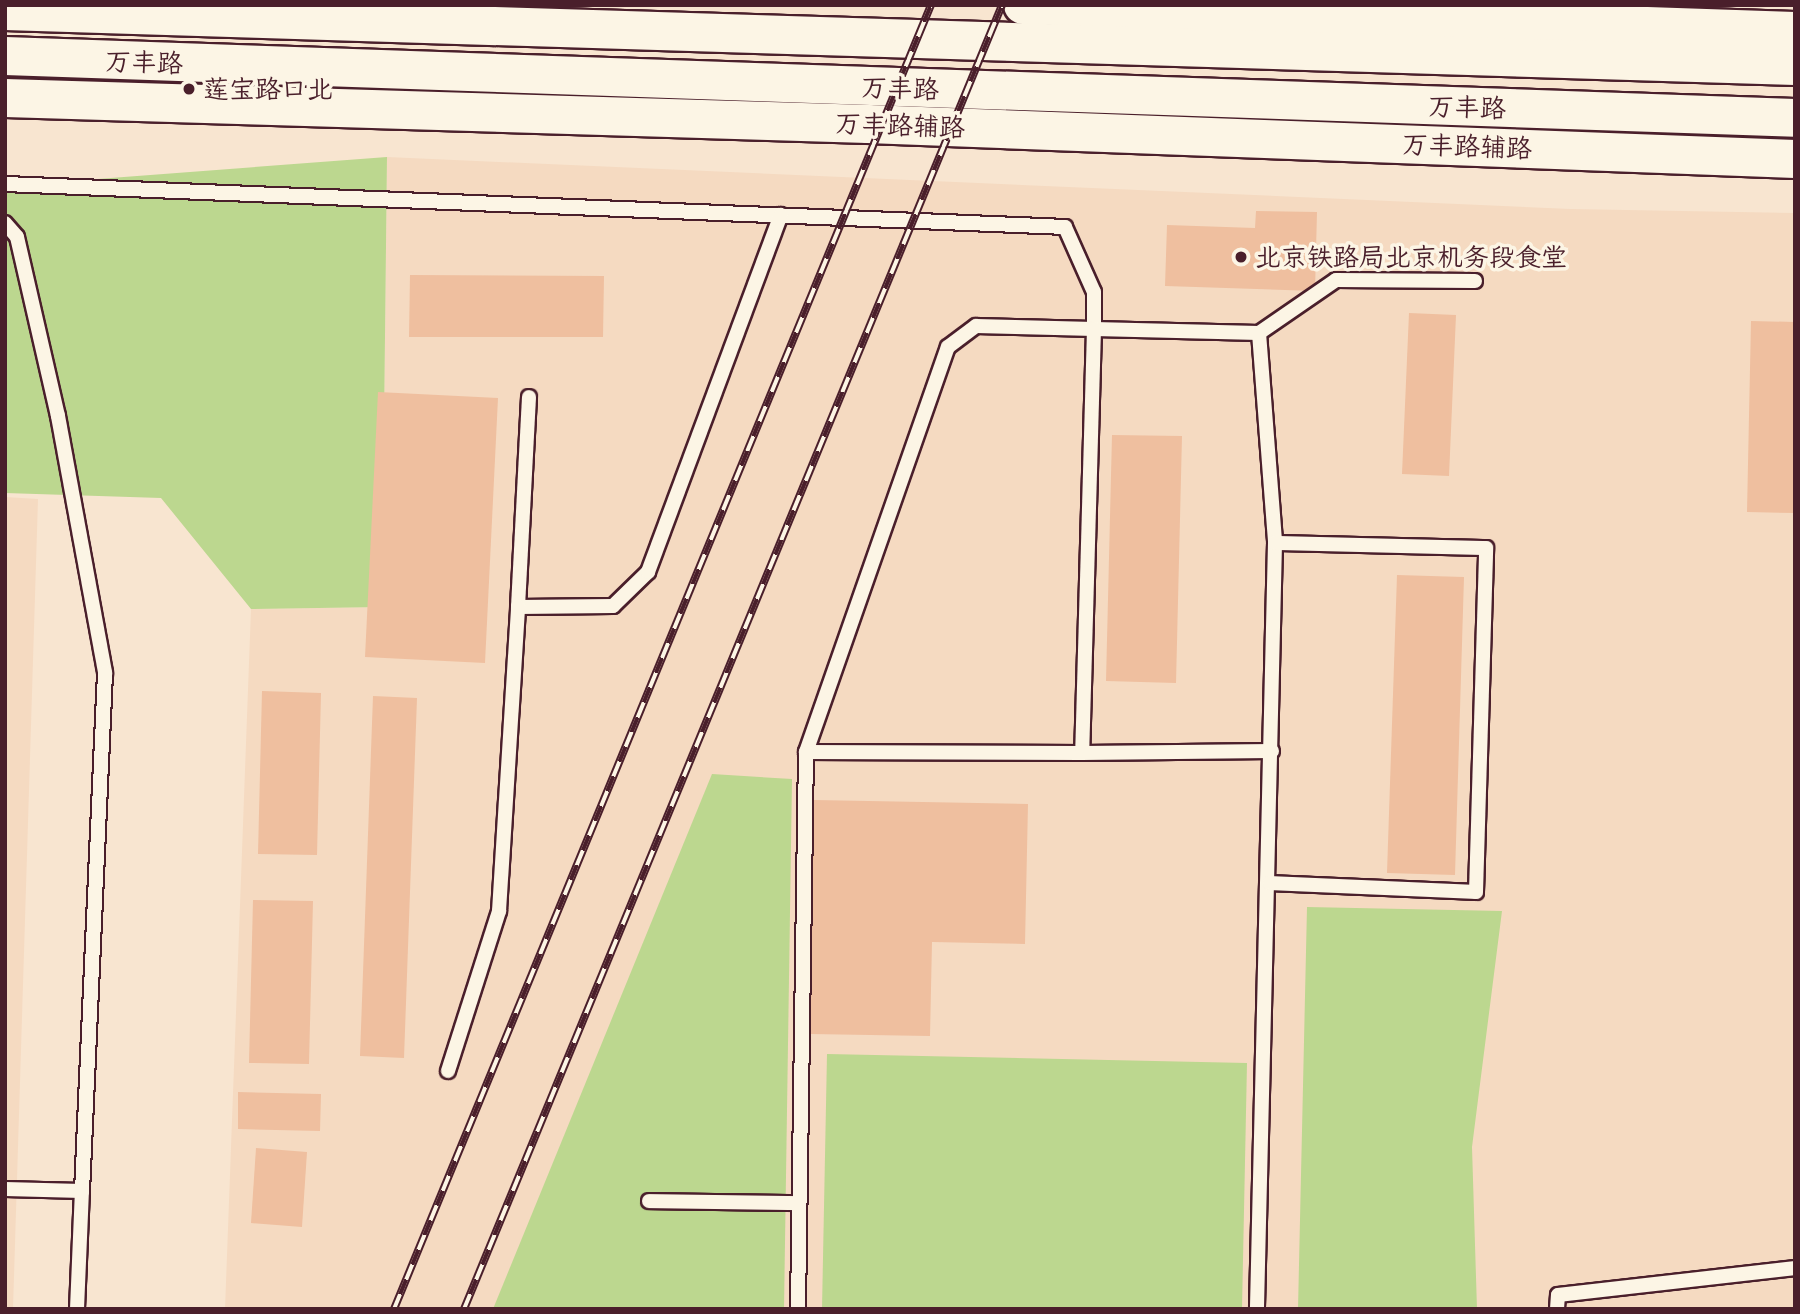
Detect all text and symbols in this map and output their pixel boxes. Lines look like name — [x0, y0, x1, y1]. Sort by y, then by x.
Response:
street label: 万丰路 — [104, 45, 184, 79]
street label: 万丰路 — [860, 71, 940, 105]
place label: 莲宝路口北 — [203, 73, 333, 105]
marker: 莲宝路口北 — [181, 81, 197, 97]
street label: 万丰路 — [1427, 90, 1507, 124]
street label: 万丰路辅路 — [834, 107, 966, 143]
street label: 万丰路辅路 — [1401, 128, 1533, 164]
place label: 北京铁路局北京机务段食堂 — [1255, 241, 1567, 273]
marker: 北京铁路局北京机务段食堂 — [1233, 249, 1249, 265]

